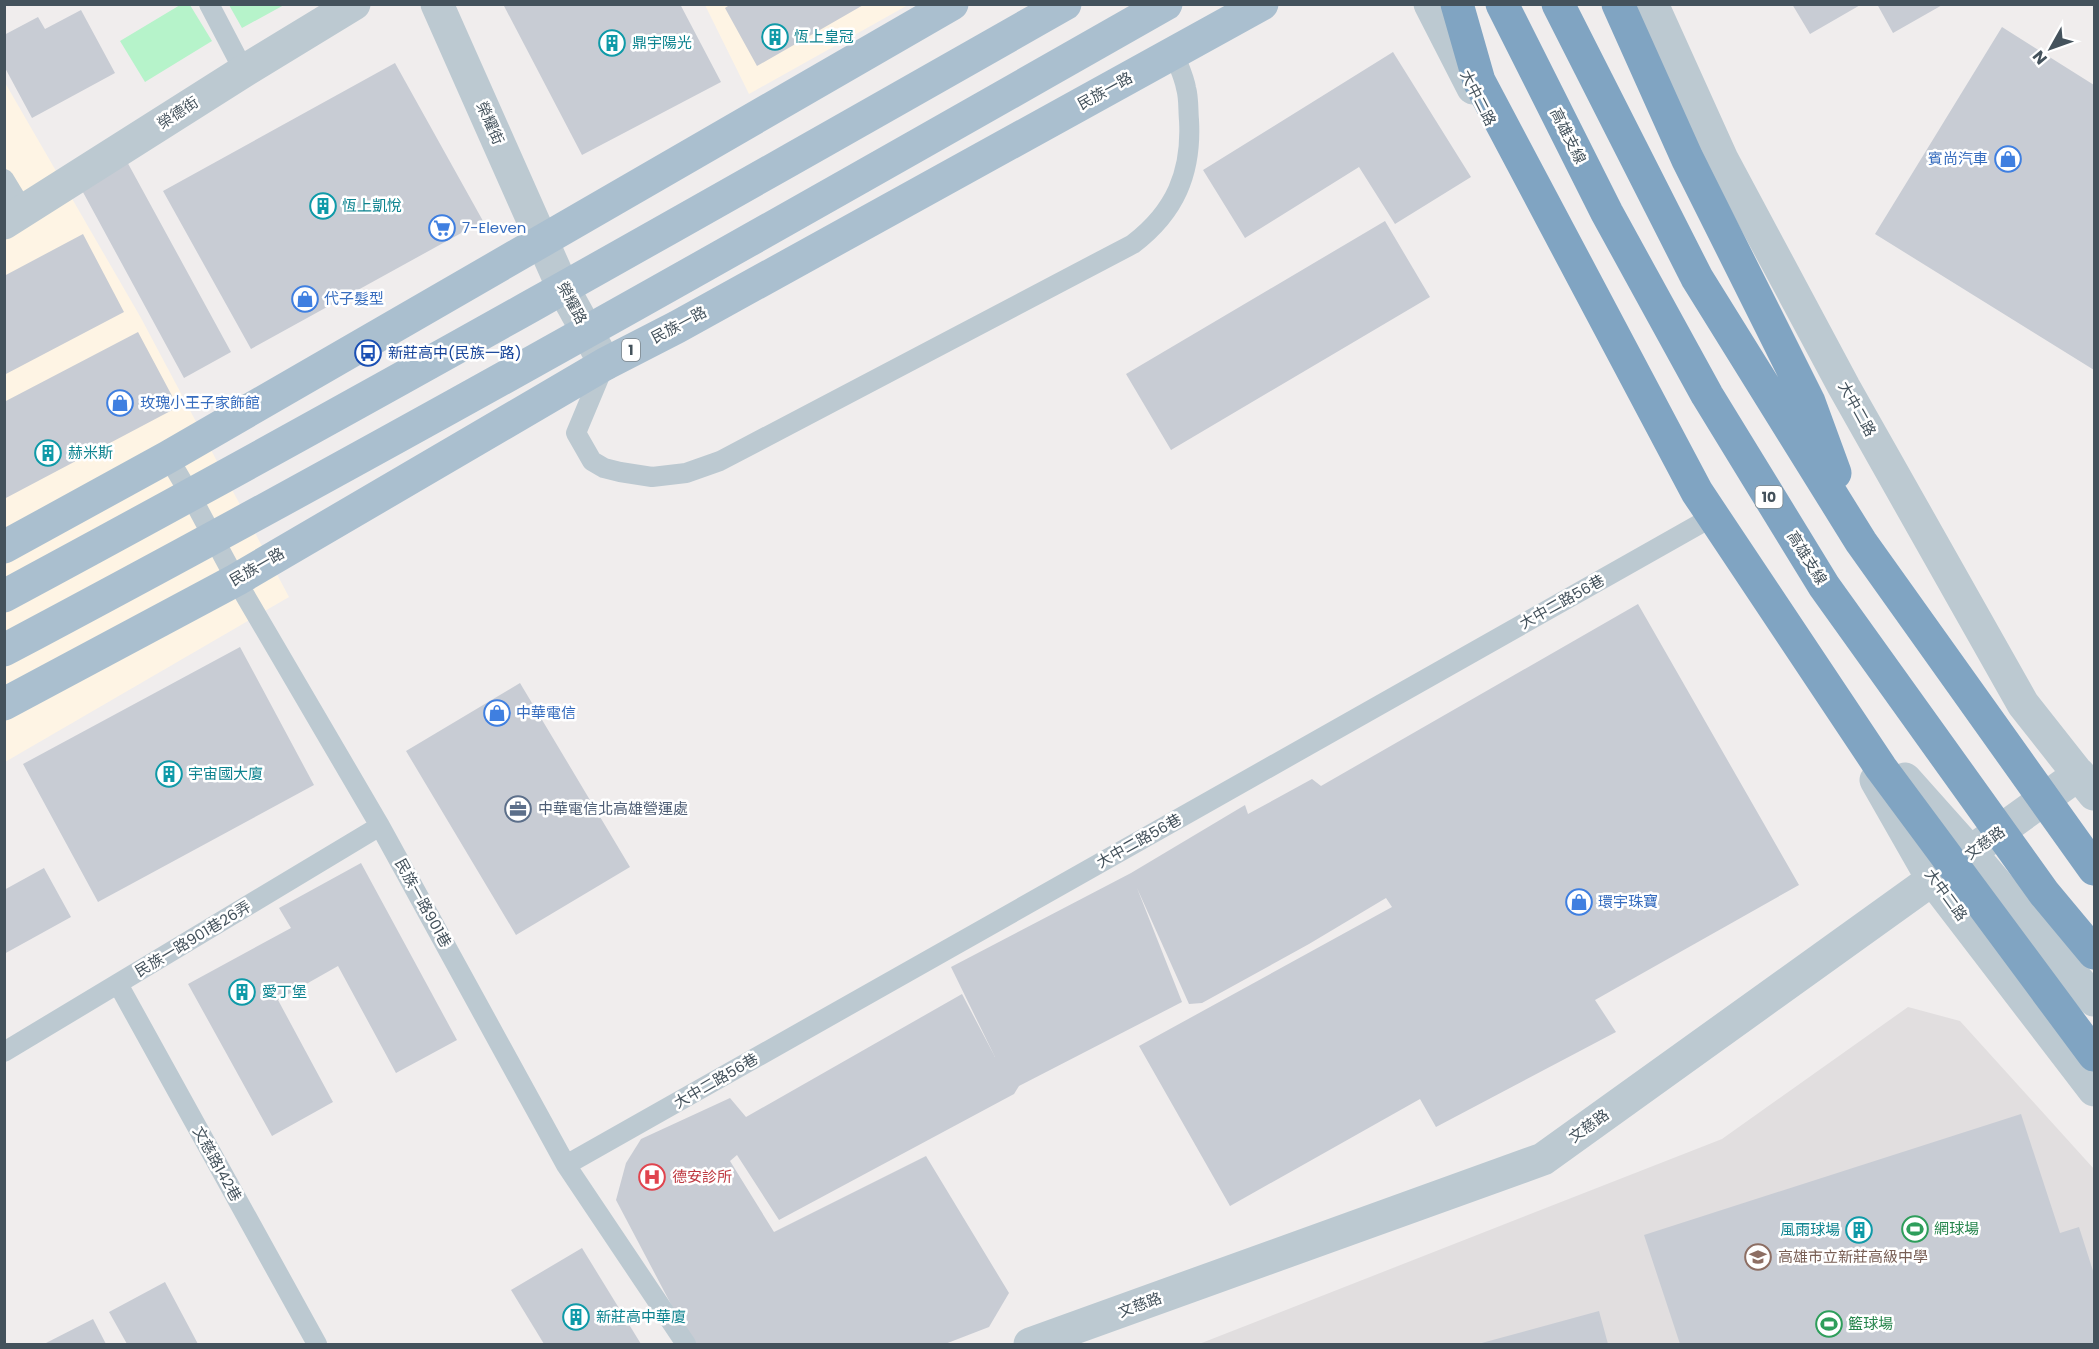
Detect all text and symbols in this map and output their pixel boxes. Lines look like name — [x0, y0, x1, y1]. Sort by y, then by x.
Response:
north arrow — [2021, 18, 2081, 78]
building icon: 恆上皇冠 — [760, 22, 790, 52]
place label: 恆上皇冠 — [794, 26, 854, 47]
building icon: 鼎宇陽光 — [597, 28, 627, 58]
place label: 鼎宇陽光 — [632, 32, 692, 53]
text: N — [2027, 45, 2053, 69]
street label: 大中二路 — [1455, 66, 1501, 129]
street label: 民族一路 — [1073, 67, 1136, 114]
street label: 榮德街 — [153, 92, 202, 134]
street label: 榮耀街 — [472, 98, 509, 148]
street label: 高雄支線 — [1545, 104, 1591, 167]
shop icon: 賓尚汽車 — [1993, 144, 2023, 174]
place label: 賓尚汽車 — [1928, 148, 1988, 169]
building icon: 恆上凱悅 — [308, 191, 338, 221]
place label: 恆上凱悅 — [342, 195, 402, 216]
supermarket icon: 7-Eleven — [427, 213, 457, 243]
place label: 7-Eleven — [462, 217, 526, 238]
street label: 榮耀路 — [553, 278, 592, 328]
shop icon: 代子髮型 — [290, 284, 320, 314]
place label: 代子髮型 — [324, 288, 384, 309]
street label: 民族一路 — [647, 301, 710, 348]
bus stop icon: 新莊高中(民族一路) — [353, 338, 383, 368]
road number: 1 — [622, 339, 640, 361]
place label: 新莊高中(民族一路) — [388, 342, 522, 363]
street label: 大中二路 — [1834, 377, 1881, 440]
shop icon: 玫瑰小王子家飾館 — [105, 388, 135, 418]
place label: 玫瑰小王子家飾館 — [140, 392, 260, 413]
building icon: 赫米斯 — [33, 438, 63, 468]
place label: 赫米斯 — [68, 442, 113, 463]
road number: 10 — [1756, 486, 1782, 508]
street label: 高雄支線 — [1783, 527, 1832, 589]
street label: 民族一路 — [226, 542, 288, 591]
street label: 大中二路56巷 — [1516, 570, 1608, 634]
shop icon: 中華電信 — [482, 698, 512, 728]
place label: 中華電信 — [516, 702, 576, 723]
building icon: 宇宙國大廈 — [154, 759, 184, 789]
place label: 宇宙國大廈 — [188, 763, 263, 784]
office icon: 中華電信北高雄營運處 — [503, 794, 533, 824]
place label: 中華電信北高雄營運處 — [538, 798, 688, 819]
street label: 大中二路56巷 — [1093, 809, 1185, 873]
street label: 文慈路 — [1960, 821, 2009, 864]
street label: 民族一路901巷 — [390, 855, 457, 951]
street label: 大中二路 — [1920, 864, 1973, 925]
shop icon: 環宇珠寶 — [1564, 887, 1594, 917]
place label: 環宇珠寶 — [1598, 891, 1658, 912]
street label: 民族一路901巷26弄 — [131, 896, 255, 982]
building icon: 愛丁堡 — [227, 977, 257, 1007]
place label: 愛丁堡 — [262, 981, 307, 1002]
street label: 大中二路56巷 — [670, 1048, 762, 1113]
street label: 文慈路 — [1564, 1104, 1613, 1147]
street label: 文慈路142巷 — [188, 1122, 247, 1205]
hospital icon: 德安診所 — [637, 1162, 667, 1192]
place label: 德安診所 — [672, 1166, 732, 1187]
sports icon: 網球場 — [1900, 1214, 1930, 1244]
building icon: 風雨球場 — [1844, 1215, 1874, 1245]
place label: 網球場 — [1934, 1218, 1979, 1239]
place label: 風雨球場 — [1780, 1219, 1840, 1240]
school or university icon: 高雄市立新莊高級中學 — [1743, 1242, 1773, 1272]
place label: 高雄市立新莊高級中學 — [1778, 1246, 1928, 1267]
street label: 文慈路 — [1115, 1287, 1165, 1322]
building icon: 新莊高中華廈 — [561, 1302, 591, 1332]
place label: 新莊高中華廈 — [596, 1306, 686, 1327]
sports icon: 籃球場 — [1814, 1309, 1844, 1339]
place label: 籃球場 — [1848, 1313, 1893, 1334]

